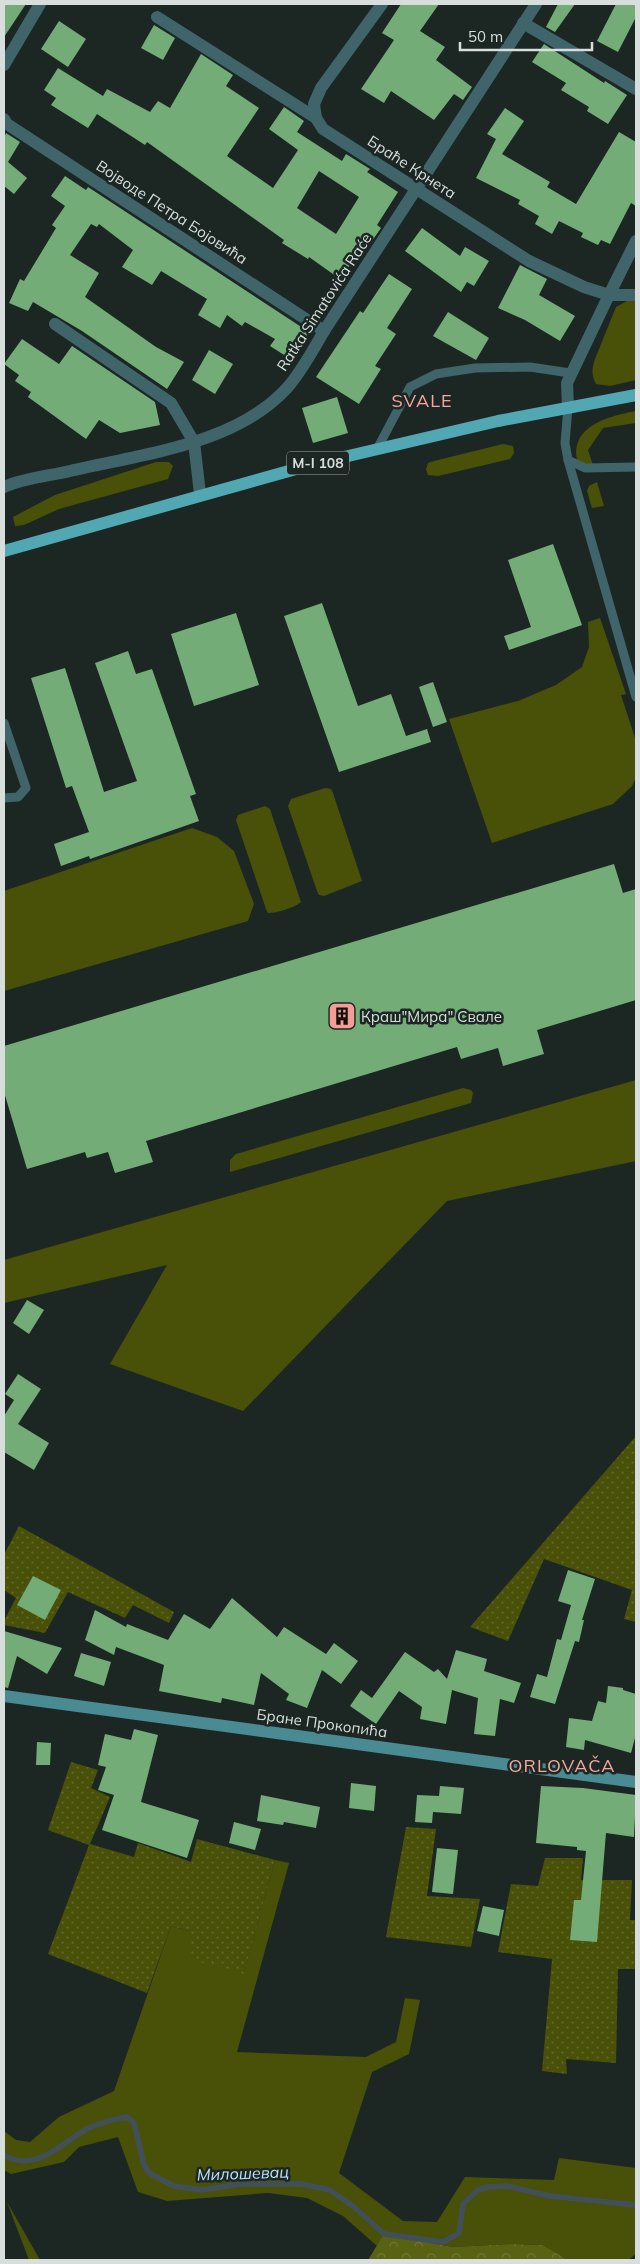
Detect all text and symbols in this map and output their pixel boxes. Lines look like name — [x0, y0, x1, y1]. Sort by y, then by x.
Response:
scale bar — [460, 20, 592, 52]
text: 50 m — [468, 27, 503, 46]
street label: Браће Крнета — [364, 131, 460, 203]
street label: Војводе Петра Бојовића — [93, 156, 251, 268]
street label: Ratka Simatovića Raće — [272, 230, 376, 374]
district label: SVALE — [391, 389, 453, 412]
road number: M-I 108 — [287, 452, 349, 474]
building icon: Краш"Мира" Свале — [327, 1001, 357, 1031]
place label: Краш"Мира" Свале — [361, 1007, 502, 1026]
street label: Бране Прокопића — [255, 1704, 389, 1742]
district label: ORLOVAČA — [509, 1754, 615, 1777]
water label: Милошевац — [197, 2161, 289, 2185]

